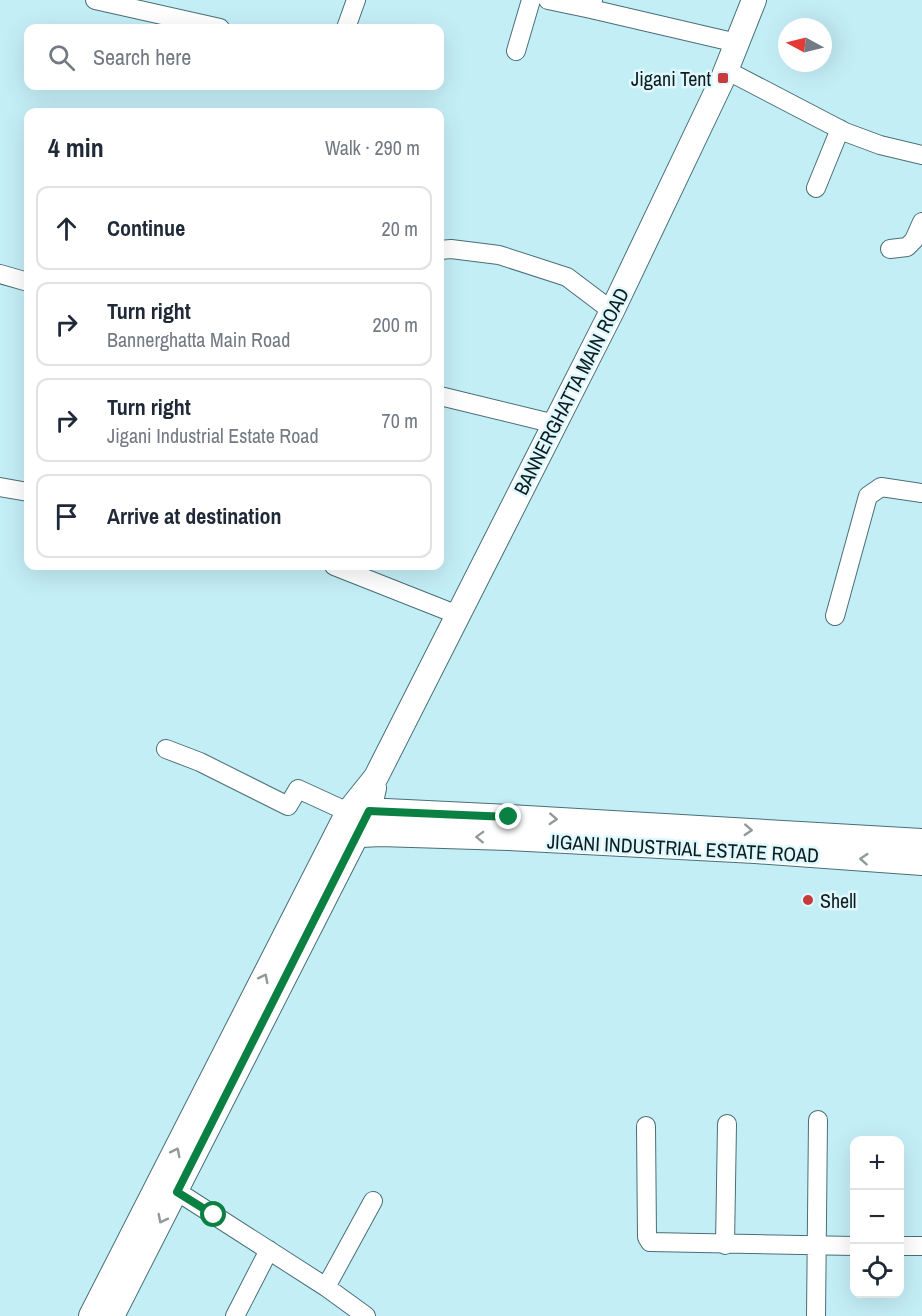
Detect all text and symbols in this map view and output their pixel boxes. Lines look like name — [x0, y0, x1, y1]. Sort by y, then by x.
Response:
north arrow — [778, 18, 832, 72]
search box — [24, 24, 444, 90]
icon: search — [45, 41, 78, 74]
text: Search here — [93, 42, 191, 72]
place label: Jigani Tent — [631, 65, 711, 92]
marker: Jigani Tent — [716, 71, 730, 85]
text: 4 min — [48, 130, 104, 165]
text: Walk · 290 m — [325, 134, 420, 161]
icon: ahead — [50, 212, 83, 245]
text: Continue — [107, 213, 185, 243]
text: 20 m — [382, 215, 418, 242]
street label: BANNERGHATTA MAIN ROAD — [507, 283, 635, 499]
text: Turn right — [107, 296, 191, 326]
icon: right — [50, 308, 83, 341]
text: 200 m — [372, 311, 418, 338]
text: Bannerghatta Main Road — [107, 326, 290, 353]
text: Turn right — [107, 392, 191, 422]
icon: right — [50, 404, 83, 437]
text: 70 m — [382, 407, 418, 434]
text: Jigani Industrial Estate Road — [107, 422, 319, 449]
icon: arrive — [50, 500, 83, 533]
text: Arrive at destination — [107, 501, 281, 531]
route end — [495, 803, 521, 829]
one-way arrow — [548, 813, 557, 826]
one-way arrow — [743, 823, 752, 836]
street label: JIGANI INDUSTRIAL ESTATE ROAD — [546, 827, 820, 869]
one-way arrow — [476, 831, 485, 844]
one-way arrow — [859, 852, 868, 865]
place label: Shell — [820, 887, 856, 914]
marker: Shell — [801, 893, 815, 907]
one-way arrow — [257, 974, 268, 985]
map controls — [850, 1136, 904, 1298]
button: + — [850, 1136, 904, 1190]
one-way arrow — [168, 1147, 180, 1158]
button: − — [850, 1190, 904, 1244]
route start — [200, 1201, 226, 1227]
one-way arrow — [158, 1213, 170, 1224]
button: locate — [850, 1244, 904, 1298]

